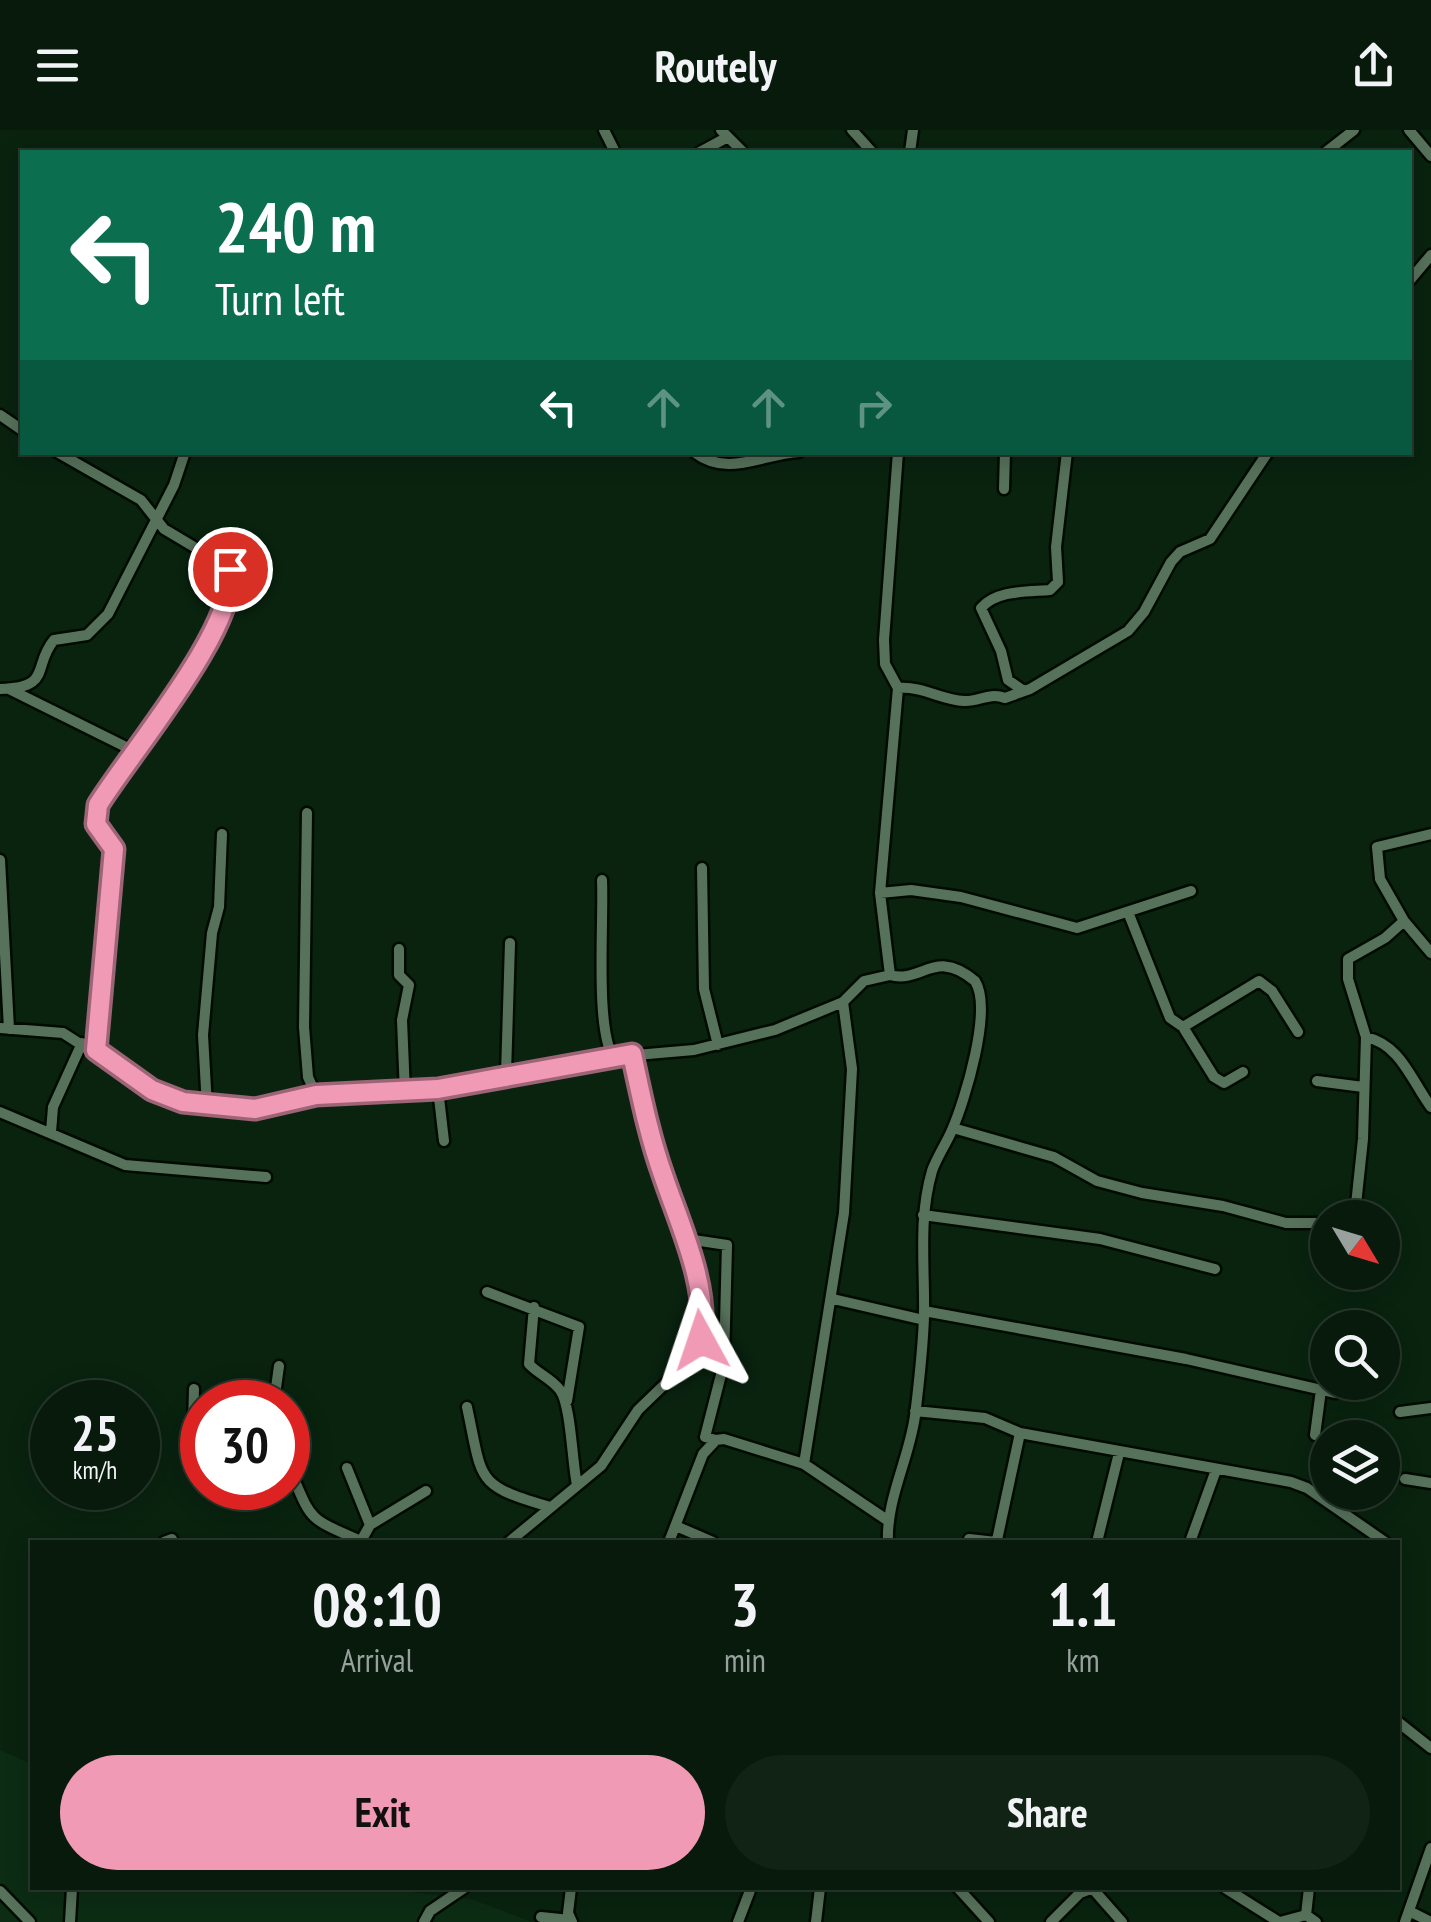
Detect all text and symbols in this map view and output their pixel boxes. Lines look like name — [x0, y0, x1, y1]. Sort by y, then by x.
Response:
text: Routely — [654, 36, 777, 94]
icon: menu — [30, 38, 85, 93]
icon: share — [1346, 38, 1401, 93]
text: 240 m — [215, 181, 376, 271]
icon: left — [50, 190, 180, 320]
text: Turn left — [215, 269, 345, 327]
icon: left — [531, 380, 586, 435]
icon: ahead — [636, 380, 691, 435]
icon: ahead — [741, 380, 796, 435]
icon: right — [846, 380, 901, 435]
pin — [188, 527, 273, 612]
icon: arrive — [203, 542, 258, 597]
north arrow — [1310, 1200, 1400, 1290]
map controls — [1310, 1200, 1400, 1510]
position arrow — [649, 1288, 753, 1392]
button: search — [1310, 1310, 1400, 1400]
speed limit sign: 30 — [180, 1380, 310, 1510]
text: 25 — [71, 1400, 119, 1465]
button: layers — [1310, 1420, 1400, 1510]
text: km/h — [73, 1454, 117, 1486]
text: 08:10 — [312, 1565, 442, 1643]
text: 3 — [730, 1565, 759, 1643]
text: 1.1 — [1048, 1565, 1118, 1643]
text: Arrival — [341, 1639, 413, 1681]
text: min — [724, 1639, 766, 1681]
text: km — [1066, 1639, 1099, 1681]
button: Exit — [60, 1755, 705, 1870]
button: Share — [725, 1755, 1370, 1870]

